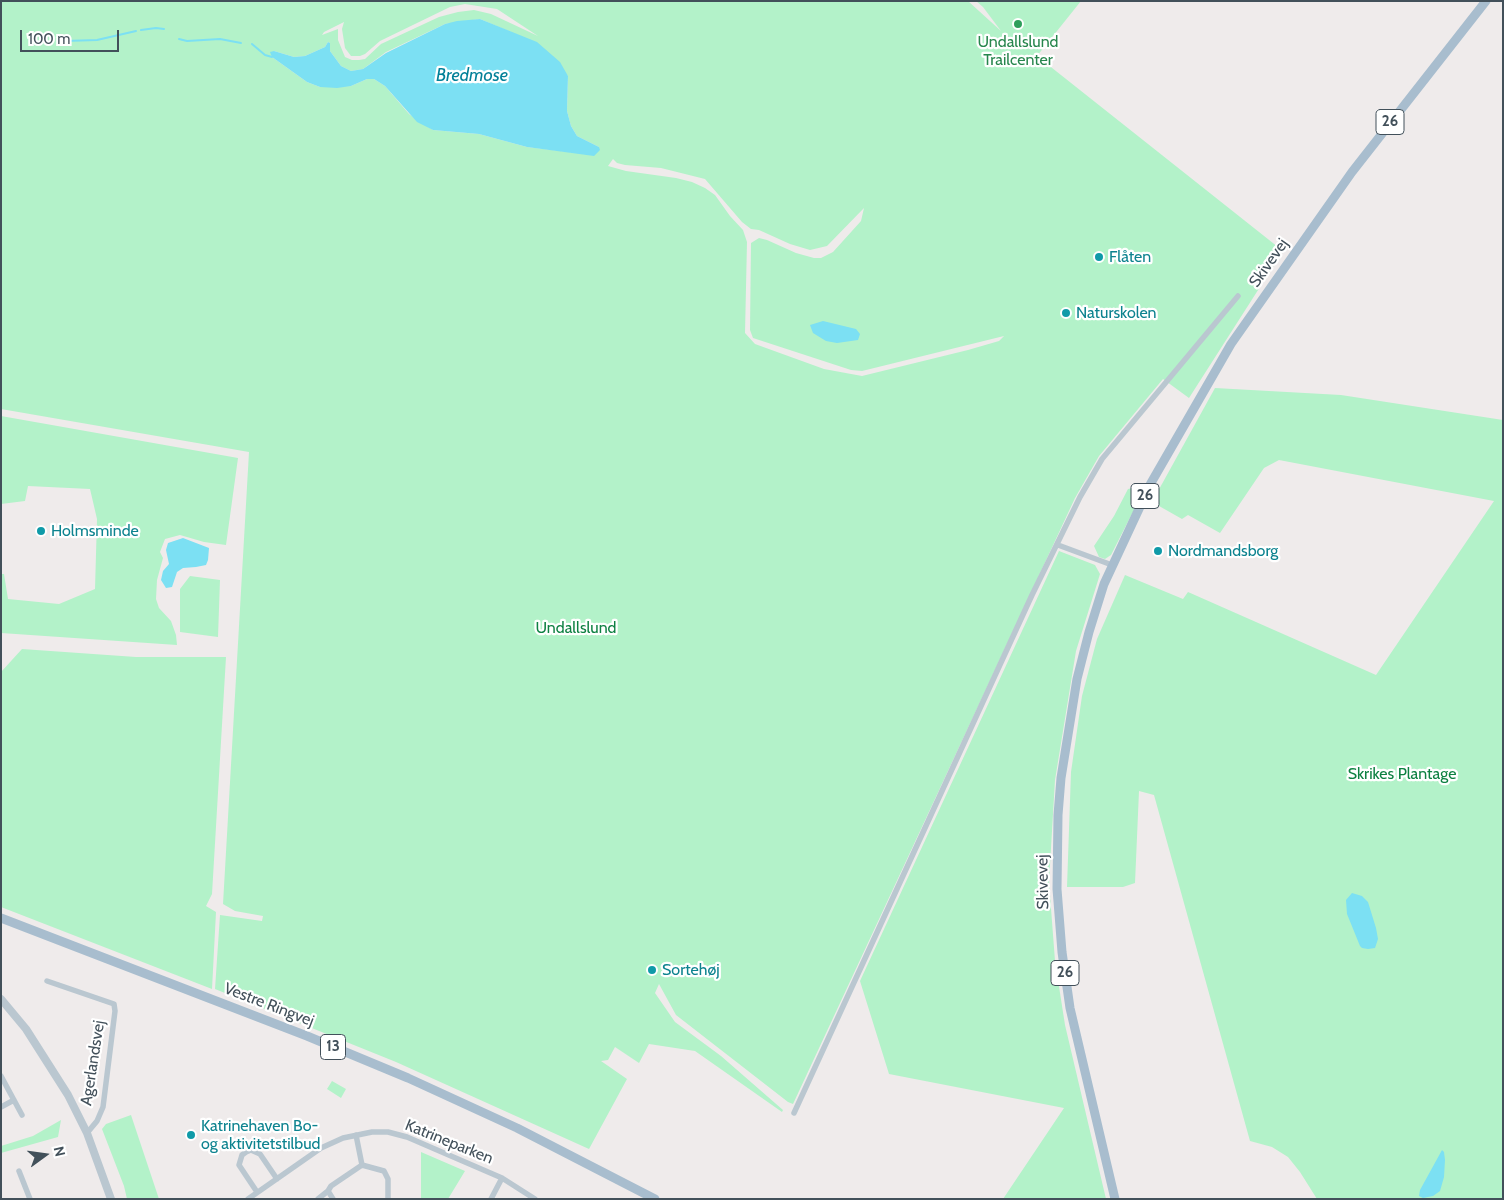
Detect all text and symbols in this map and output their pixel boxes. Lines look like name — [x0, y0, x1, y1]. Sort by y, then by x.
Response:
marker: Undallslund Trailcenter — [1012, 18, 1024, 30]
scale bar — [22, 20, 121, 52]
text: 100 m — [28, 30, 70, 48]
place label: Undallslund Trailcenter — [978, 32, 1058, 70]
water label: Bredmose — [436, 65, 508, 87]
road number: 26 — [1376, 110, 1404, 134]
street label: Skivevej — [1245, 235, 1293, 291]
place label: Flåten — [1109, 247, 1151, 267]
marker: Flåten — [1093, 251, 1105, 263]
place label: Naturskolen — [1076, 303, 1157, 323]
marker: Naturskolen — [1060, 307, 1072, 319]
road number: 26 — [1131, 484, 1159, 508]
place label: Holmsminde — [51, 521, 139, 541]
marker: Holmsminde — [35, 525, 47, 537]
place label: Nordmandsborg — [1168, 541, 1278, 561]
marker: Nordmandsborg — [1152, 545, 1164, 557]
park label: Undallslund — [536, 618, 616, 638]
park label: Skrikes Plantage — [1348, 764, 1456, 784]
street label: Skivevej — [1033, 854, 1053, 910]
place label: Sortehøj — [662, 960, 720, 980]
road number: 26 — [1051, 960, 1079, 986]
marker: Sortehøj — [646, 964, 658, 976]
street label: Vestre Ringvej — [221, 979, 317, 1031]
street label: Agerlandsvej — [77, 1019, 109, 1107]
road number: 13 — [320, 1034, 346, 1060]
place label: Katrinehaven Bo- og aktivitetstilbud — [201, 1116, 321, 1154]
street label: Katrineparken — [402, 1116, 496, 1168]
marker: Katrinehaven Bo- og aktivitetstilbud — [185, 1129, 197, 1141]
north arrow — [20, 1130, 70, 1180]
text: N — [50, 1144, 69, 1158]

